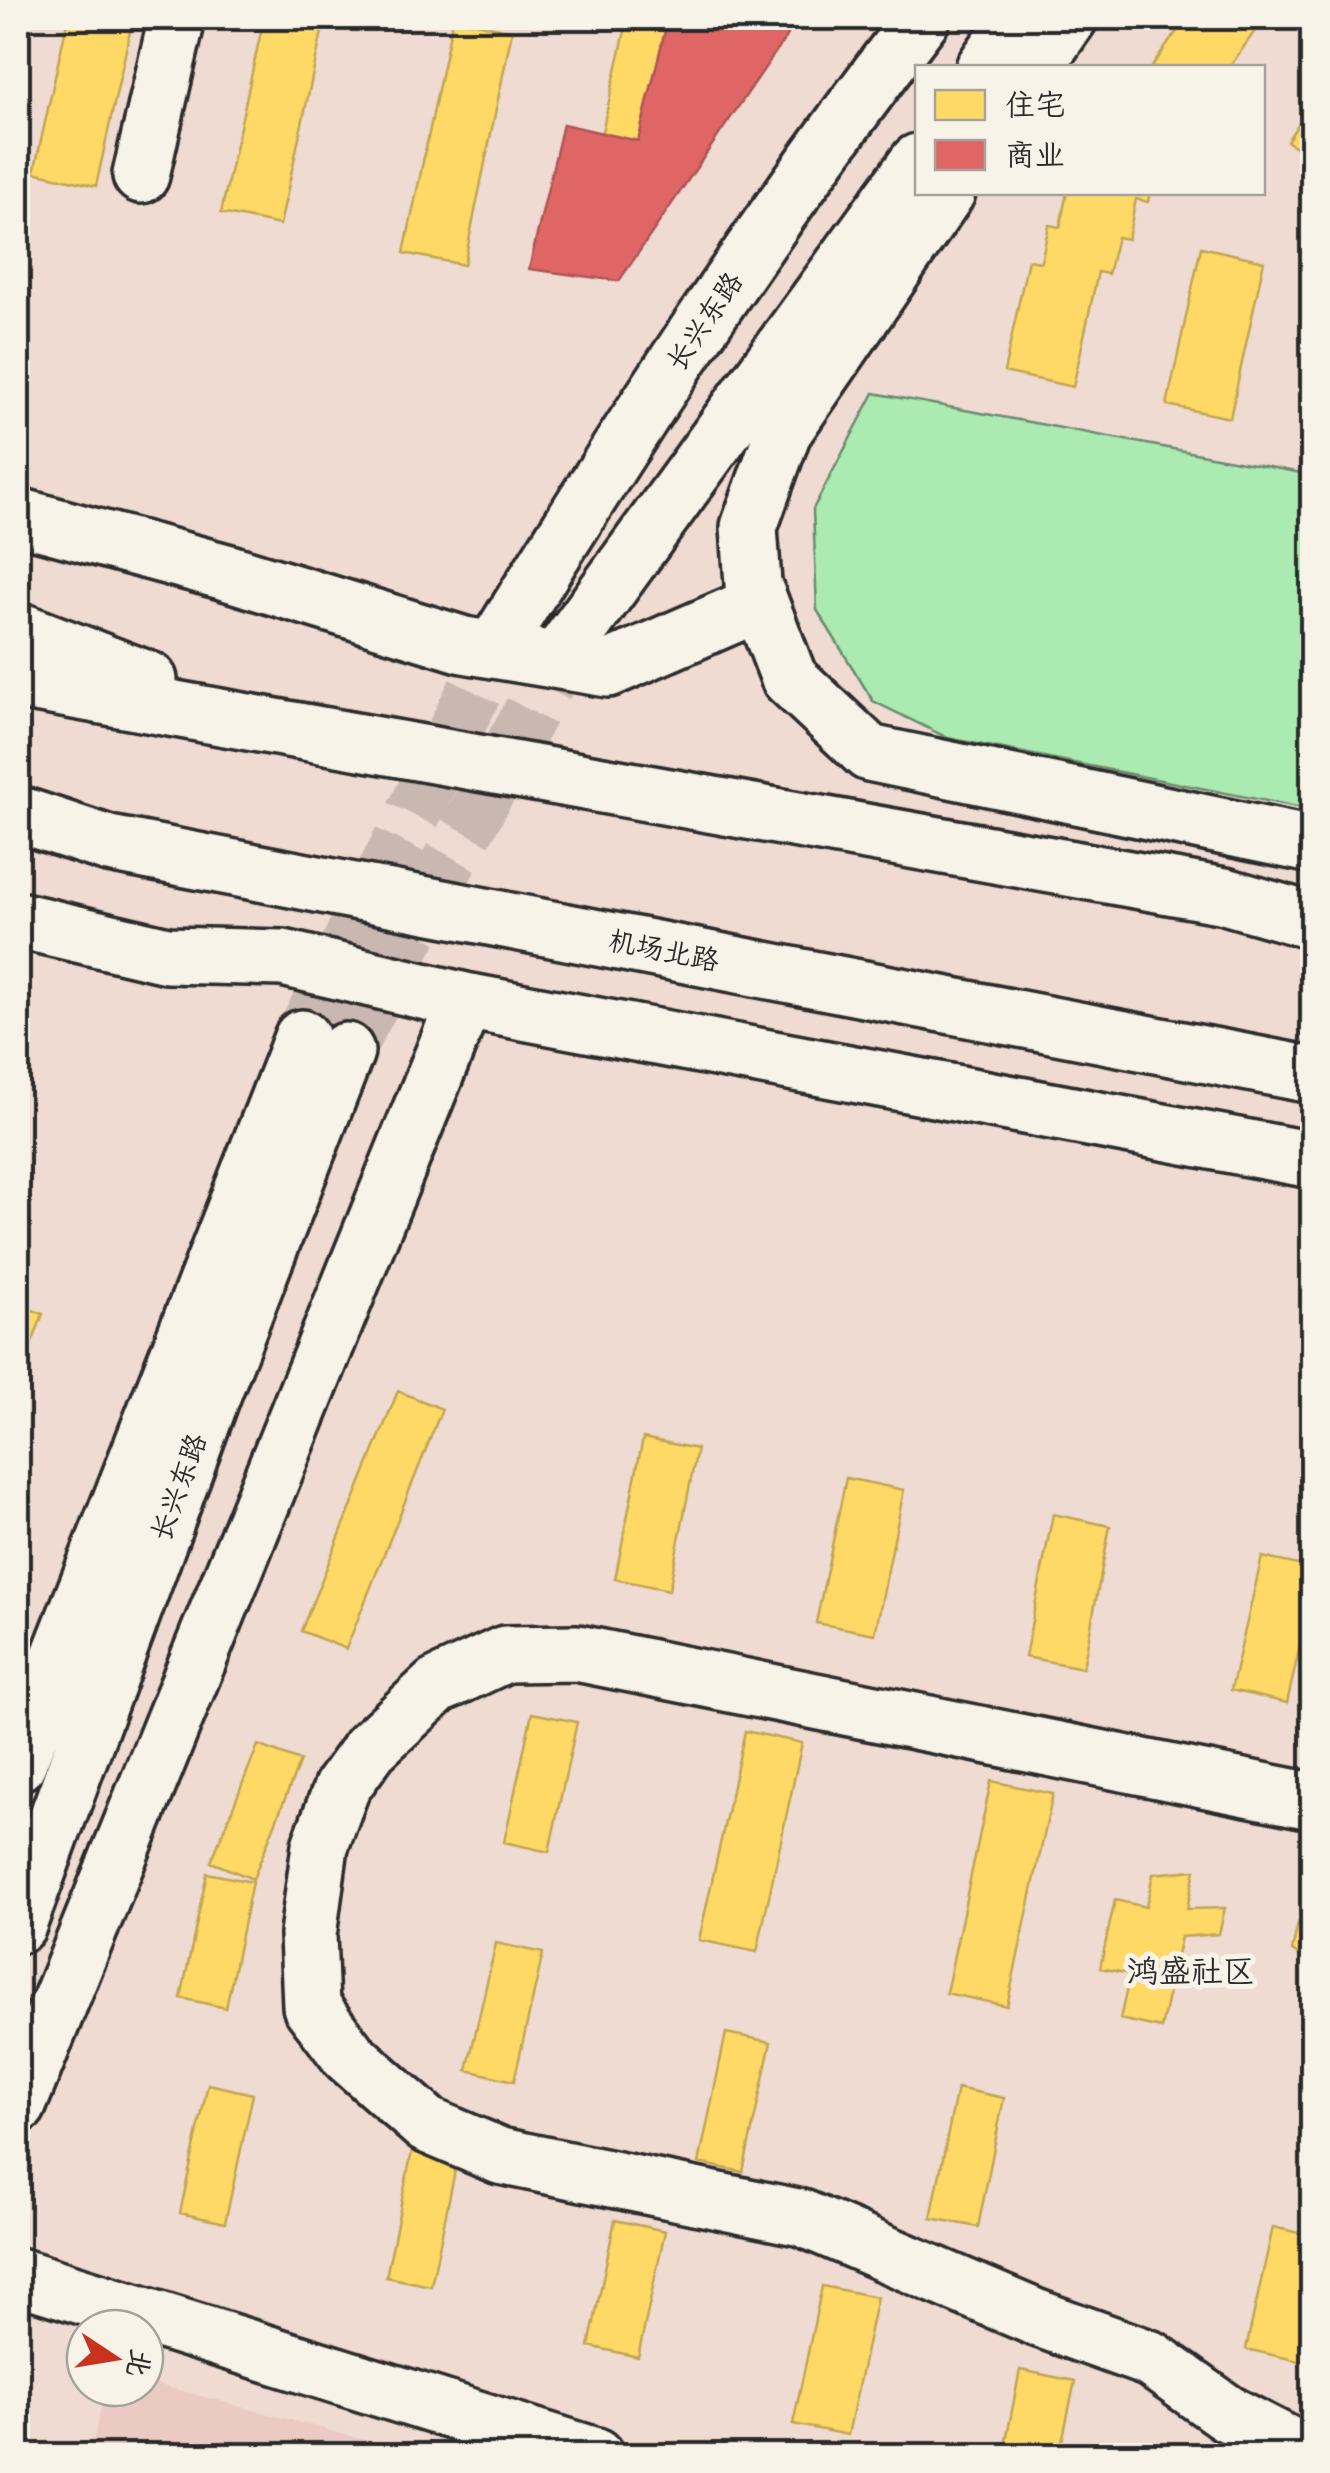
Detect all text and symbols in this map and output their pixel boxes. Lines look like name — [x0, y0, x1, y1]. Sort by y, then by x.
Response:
legend — [915, 65, 1265, 195]
text: 住宅 — [1005, 84, 1065, 125]
text: 商业 — [1005, 134, 1065, 175]
street label: 长兴东路 — [657, 264, 751, 378]
street label: 机场北路 — [605, 921, 723, 979]
street label: 长兴东路 — [141, 1428, 215, 1546]
district label: 鸿盛社区 — [1127, 1949, 1255, 1992]
north arrow — [65, 2308, 165, 2408]
text: 北 — [118, 2346, 161, 2381]

